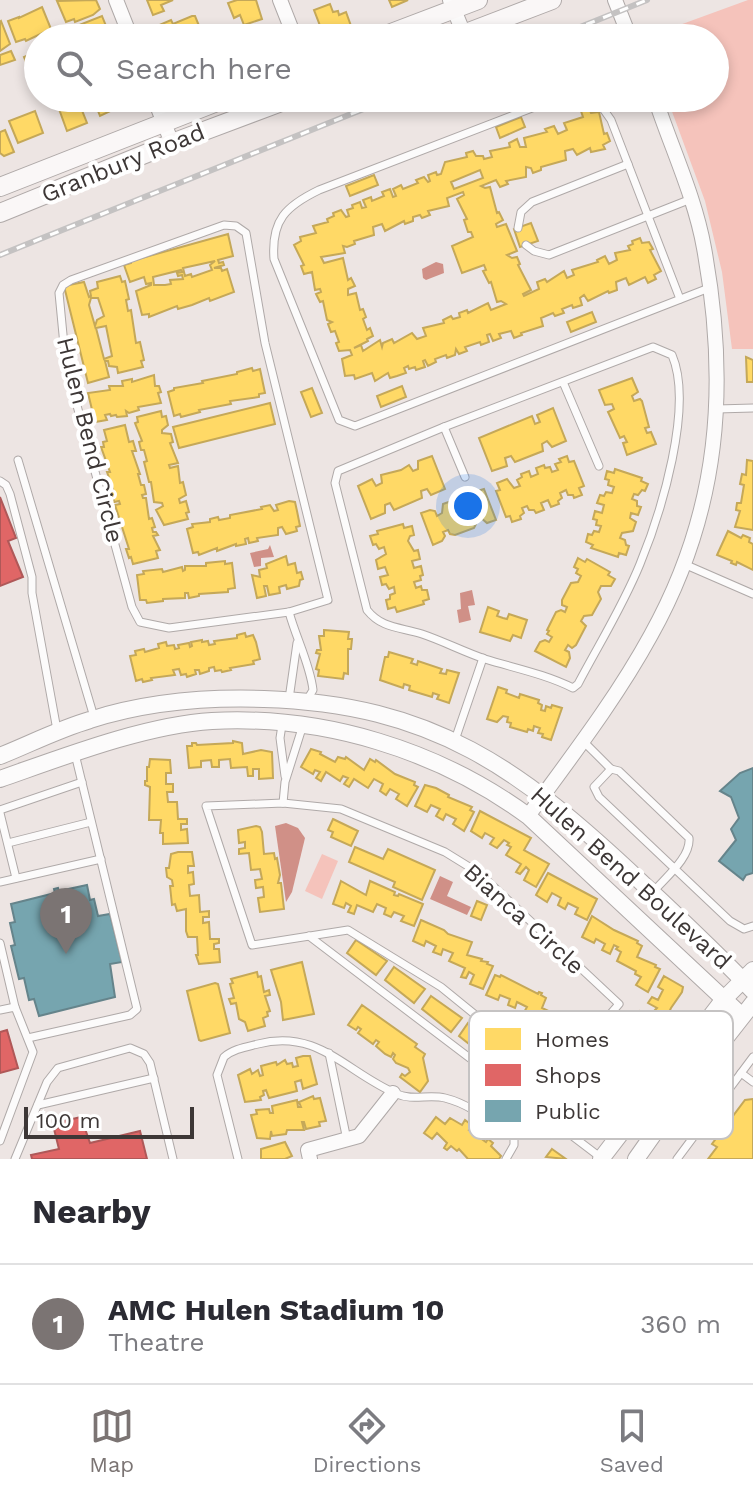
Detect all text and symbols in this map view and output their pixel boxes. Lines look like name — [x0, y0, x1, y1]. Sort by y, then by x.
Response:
search box — [24, 24, 729, 112]
icon: search — [52, 46, 96, 90]
text: Search here — [116, 51, 292, 86]
street label: Granbury Road — [37, 118, 209, 208]
street label: Hulen Bend Circle — [51, 334, 129, 546]
your location — [448, 486, 488, 526]
street label: Hulen Bend Boulevard — [525, 781, 737, 975]
street label: Bianca Circle — [458, 858, 590, 980]
pin: 1 — [40, 888, 92, 954]
legend — [469, 1011, 733, 1139]
text: Homes — [535, 1027, 609, 1052]
text: Shops — [535, 1063, 601, 1088]
text: Public — [535, 1099, 601, 1124]
scale bar — [24, 1103, 194, 1139]
text: 100 m — [36, 1108, 100, 1133]
text: Nearby — [32, 1191, 151, 1231]
text: AMC Hulen Stadium 10 — [108, 1292, 445, 1327]
text: 1 — [52, 1309, 64, 1339]
text: 360 m — [640, 1309, 721, 1339]
text: Theatre — [108, 1327, 205, 1357]
tab: Map — [89, 1404, 134, 1477]
tab: Directions — [313, 1404, 421, 1477]
tab: Saved — [600, 1404, 664, 1477]

